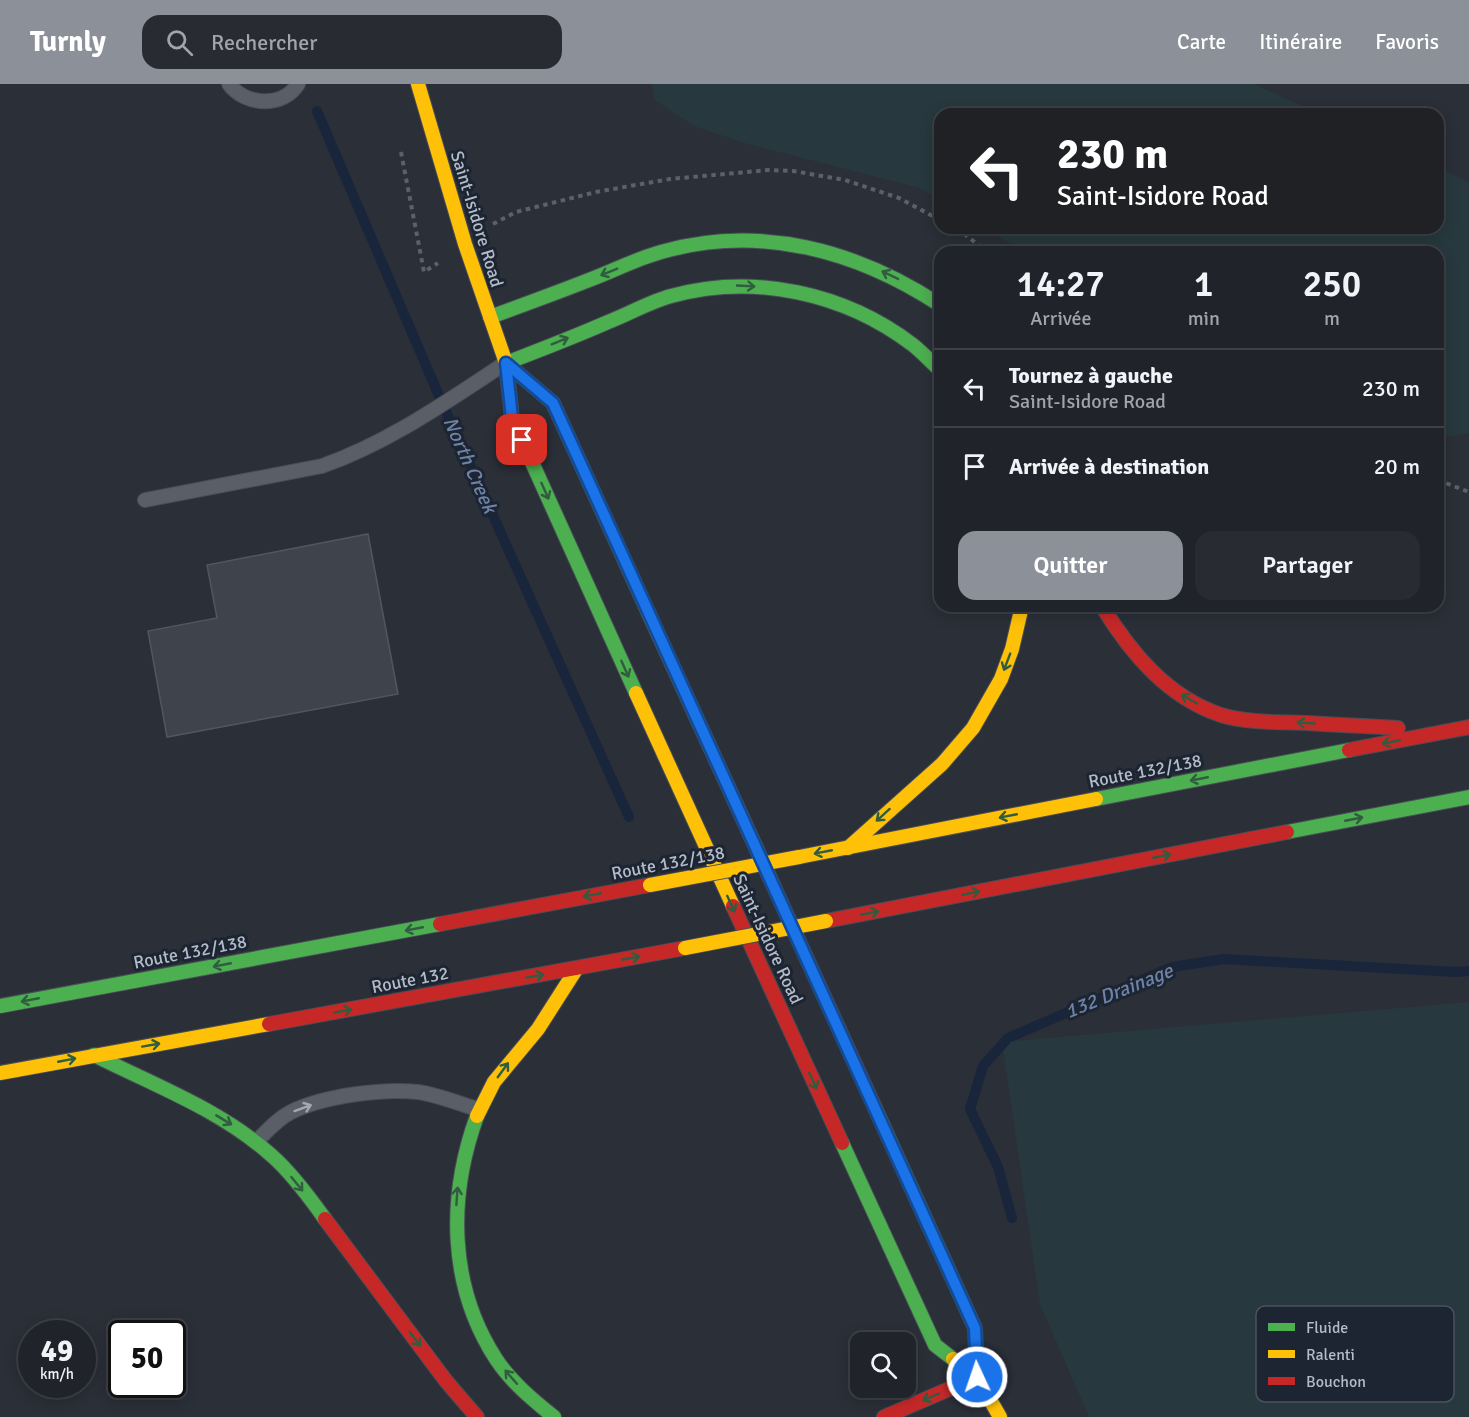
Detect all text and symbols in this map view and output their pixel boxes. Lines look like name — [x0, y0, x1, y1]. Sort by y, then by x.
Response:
search box — [142, 15, 562, 69]
text: Turnly — [30, 25, 106, 59]
icon: search — [163, 26, 196, 59]
text: Rechercher — [211, 29, 317, 56]
text: Carte — [1177, 29, 1226, 55]
text: Itinéraire — [1259, 29, 1342, 55]
text: Favoris — [1375, 29, 1439, 55]
text: 230 m — [1057, 129, 1168, 180]
icon: left — [958, 132, 1036, 210]
street label: Saint-Isidore Road — [446, 148, 508, 290]
text: Saint-Isidore Road — [1057, 180, 1269, 213]
text: 14:27 — [1017, 262, 1105, 307]
text: 1 — [1194, 262, 1214, 307]
text: 250 — [1303, 262, 1361, 307]
one-way arrow — [600, 267, 619, 278]
one-way arrow — [881, 269, 899, 281]
one-way arrow — [735, 281, 755, 292]
text: Arrivée — [1030, 306, 1092, 331]
text: min — [1188, 306, 1220, 331]
text: m — [1324, 306, 1340, 331]
one-way arrow — [551, 335, 569, 346]
text: Tournez à gauche — [1009, 362, 1173, 389]
icon: left — [958, 372, 991, 405]
text: 230 m — [1362, 375, 1420, 402]
text: Saint-Isidore Road — [1009, 389, 1166, 414]
water label: North Creek — [438, 413, 503, 519]
pin — [496, 414, 547, 465]
icon: arrive — [505, 423, 538, 456]
icon: arrive — [958, 450, 991, 483]
text: Arrivée à destination — [1009, 453, 1209, 480]
text: 20 m — [1374, 453, 1420, 480]
one-way arrow — [540, 481, 551, 499]
button: Quitter — [958, 531, 1183, 600]
button: Partager — [1195, 531, 1420, 600]
one-way arrow — [1001, 652, 1012, 671]
one-way arrow — [620, 659, 631, 677]
one-way arrow — [1181, 692, 1198, 704]
one-way arrow — [1296, 718, 1316, 729]
one-way arrow — [1381, 737, 1401, 748]
street label: Route 132/138 — [1087, 749, 1203, 793]
one-way arrow — [1190, 774, 1210, 785]
one-way arrow — [876, 808, 891, 822]
one-way arrow — [999, 811, 1018, 822]
one-way arrow — [1344, 813, 1363, 824]
street label: Route 132/138 — [610, 841, 726, 885]
one-way arrow — [814, 847, 834, 858]
one-way arrow — [1152, 850, 1172, 861]
street label: Saint-Isidore Road — [728, 870, 808, 1008]
one-way arrow — [961, 887, 980, 898]
one-way arrow — [583, 890, 602, 901]
one-way arrow — [726, 894, 738, 912]
one-way arrow — [859, 907, 879, 918]
one-way arrow — [404, 924, 424, 935]
street label: Route 132/138 — [132, 930, 248, 974]
one-way arrow — [621, 952, 640, 963]
water label: 132 Drainage — [1061, 958, 1177, 1024]
one-way arrow — [213, 959, 232, 970]
street label: Route 132 — [370, 962, 450, 998]
one-way arrow — [525, 970, 544, 981]
one-way arrow — [21, 995, 41, 1006]
one-way arrow — [333, 1005, 353, 1016]
one-way arrow — [141, 1039, 161, 1050]
one-way arrow — [57, 1054, 77, 1065]
one-way arrow — [496, 1063, 509, 1079]
one-way arrow — [808, 1071, 820, 1089]
one-way arrow — [293, 1102, 312, 1113]
one-way arrow — [215, 1114, 232, 1126]
one-way arrow — [291, 1175, 304, 1191]
one-way arrow — [452, 1186, 463, 1206]
legend — [1256, 1306, 1454, 1402]
text: Fluide — [1306, 1318, 1348, 1338]
speed limit sign: 50 — [108, 1320, 186, 1398]
one-way arrow — [408, 1331, 421, 1347]
map controls — [850, 1332, 916, 1398]
button: search — [850, 1332, 916, 1398]
text: 49 — [41, 1333, 73, 1370]
position arrow — [945, 1345, 1009, 1409]
text: Ralenti — [1306, 1345, 1355, 1365]
text: km/h — [40, 1365, 74, 1383]
one-way arrow — [505, 1370, 519, 1386]
text: Bouchon — [1306, 1372, 1366, 1392]
one-way arrow — [922, 1392, 940, 1403]

